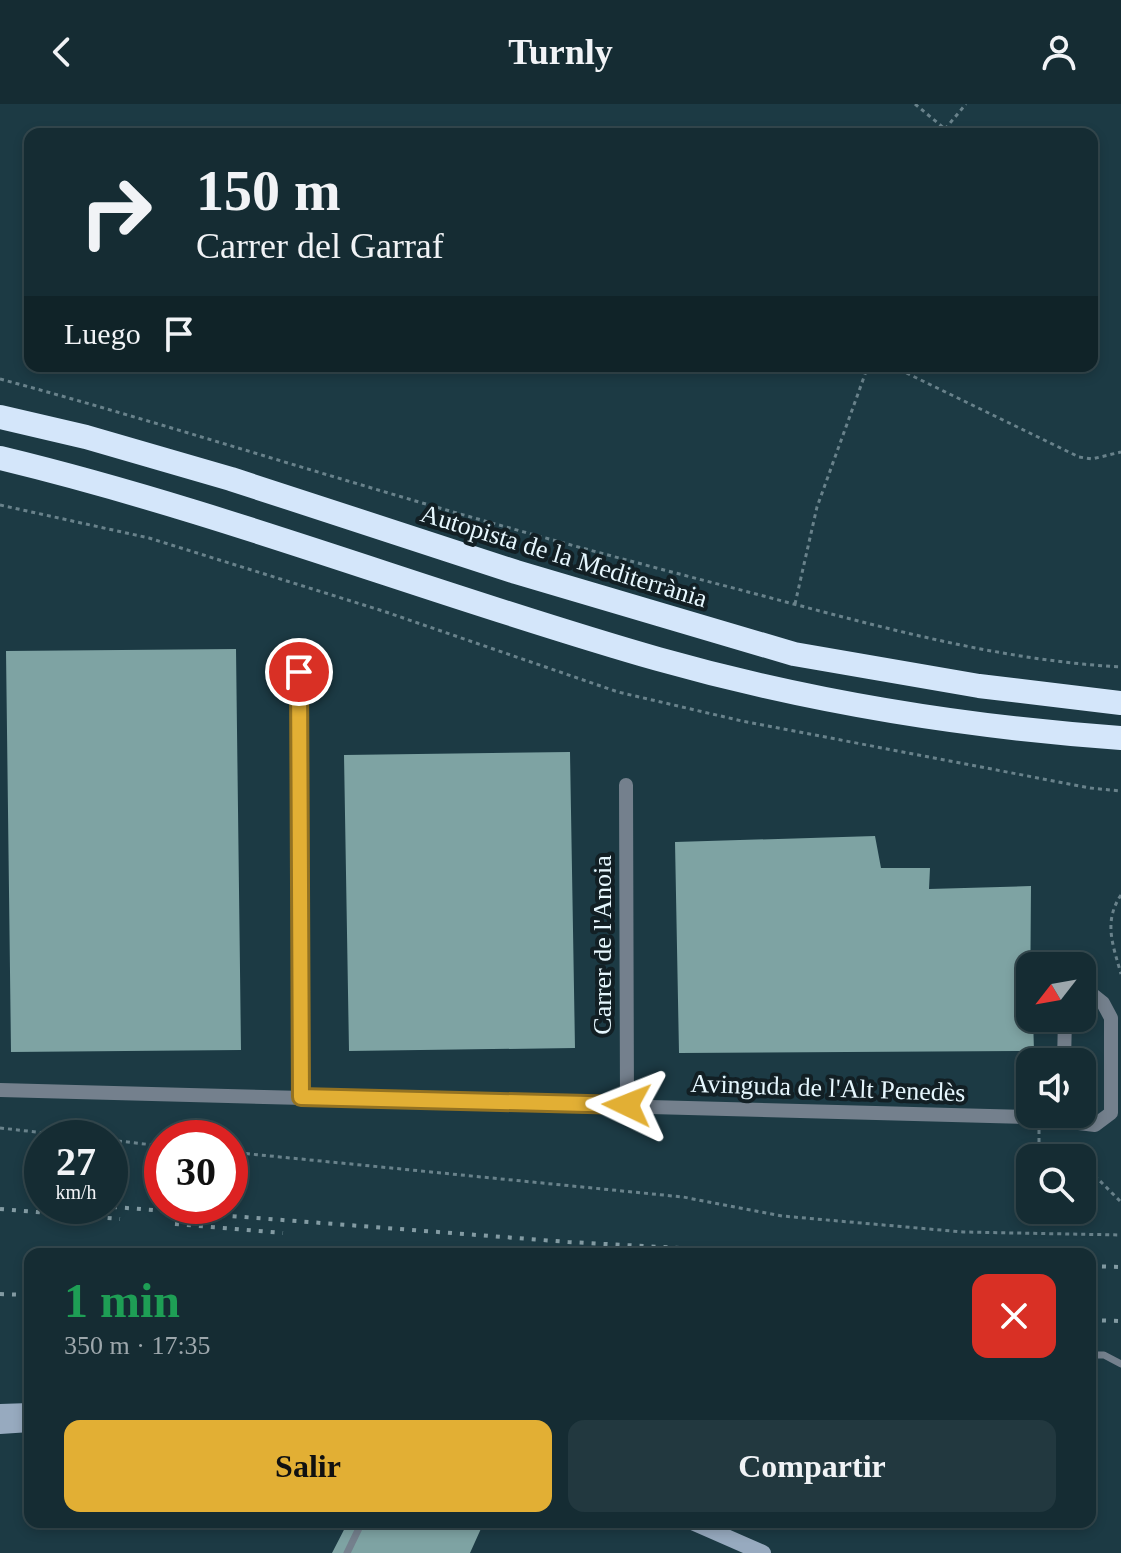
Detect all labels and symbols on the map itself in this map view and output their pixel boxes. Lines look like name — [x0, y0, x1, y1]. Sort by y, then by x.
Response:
street label: Autopista de la Mediterrània — [417, 499, 711, 614]
pin — [265, 638, 333, 706]
street label: Carrer de l'Anoia — [588, 855, 617, 1035]
north arrow — [1016, 952, 1096, 1032]
position arrow — [585, 1063, 669, 1147]
street label: Avinguda de l'Alt Penedès — [690, 1069, 966, 1107]
speed limit sign: 30 — [144, 1120, 248, 1224]

